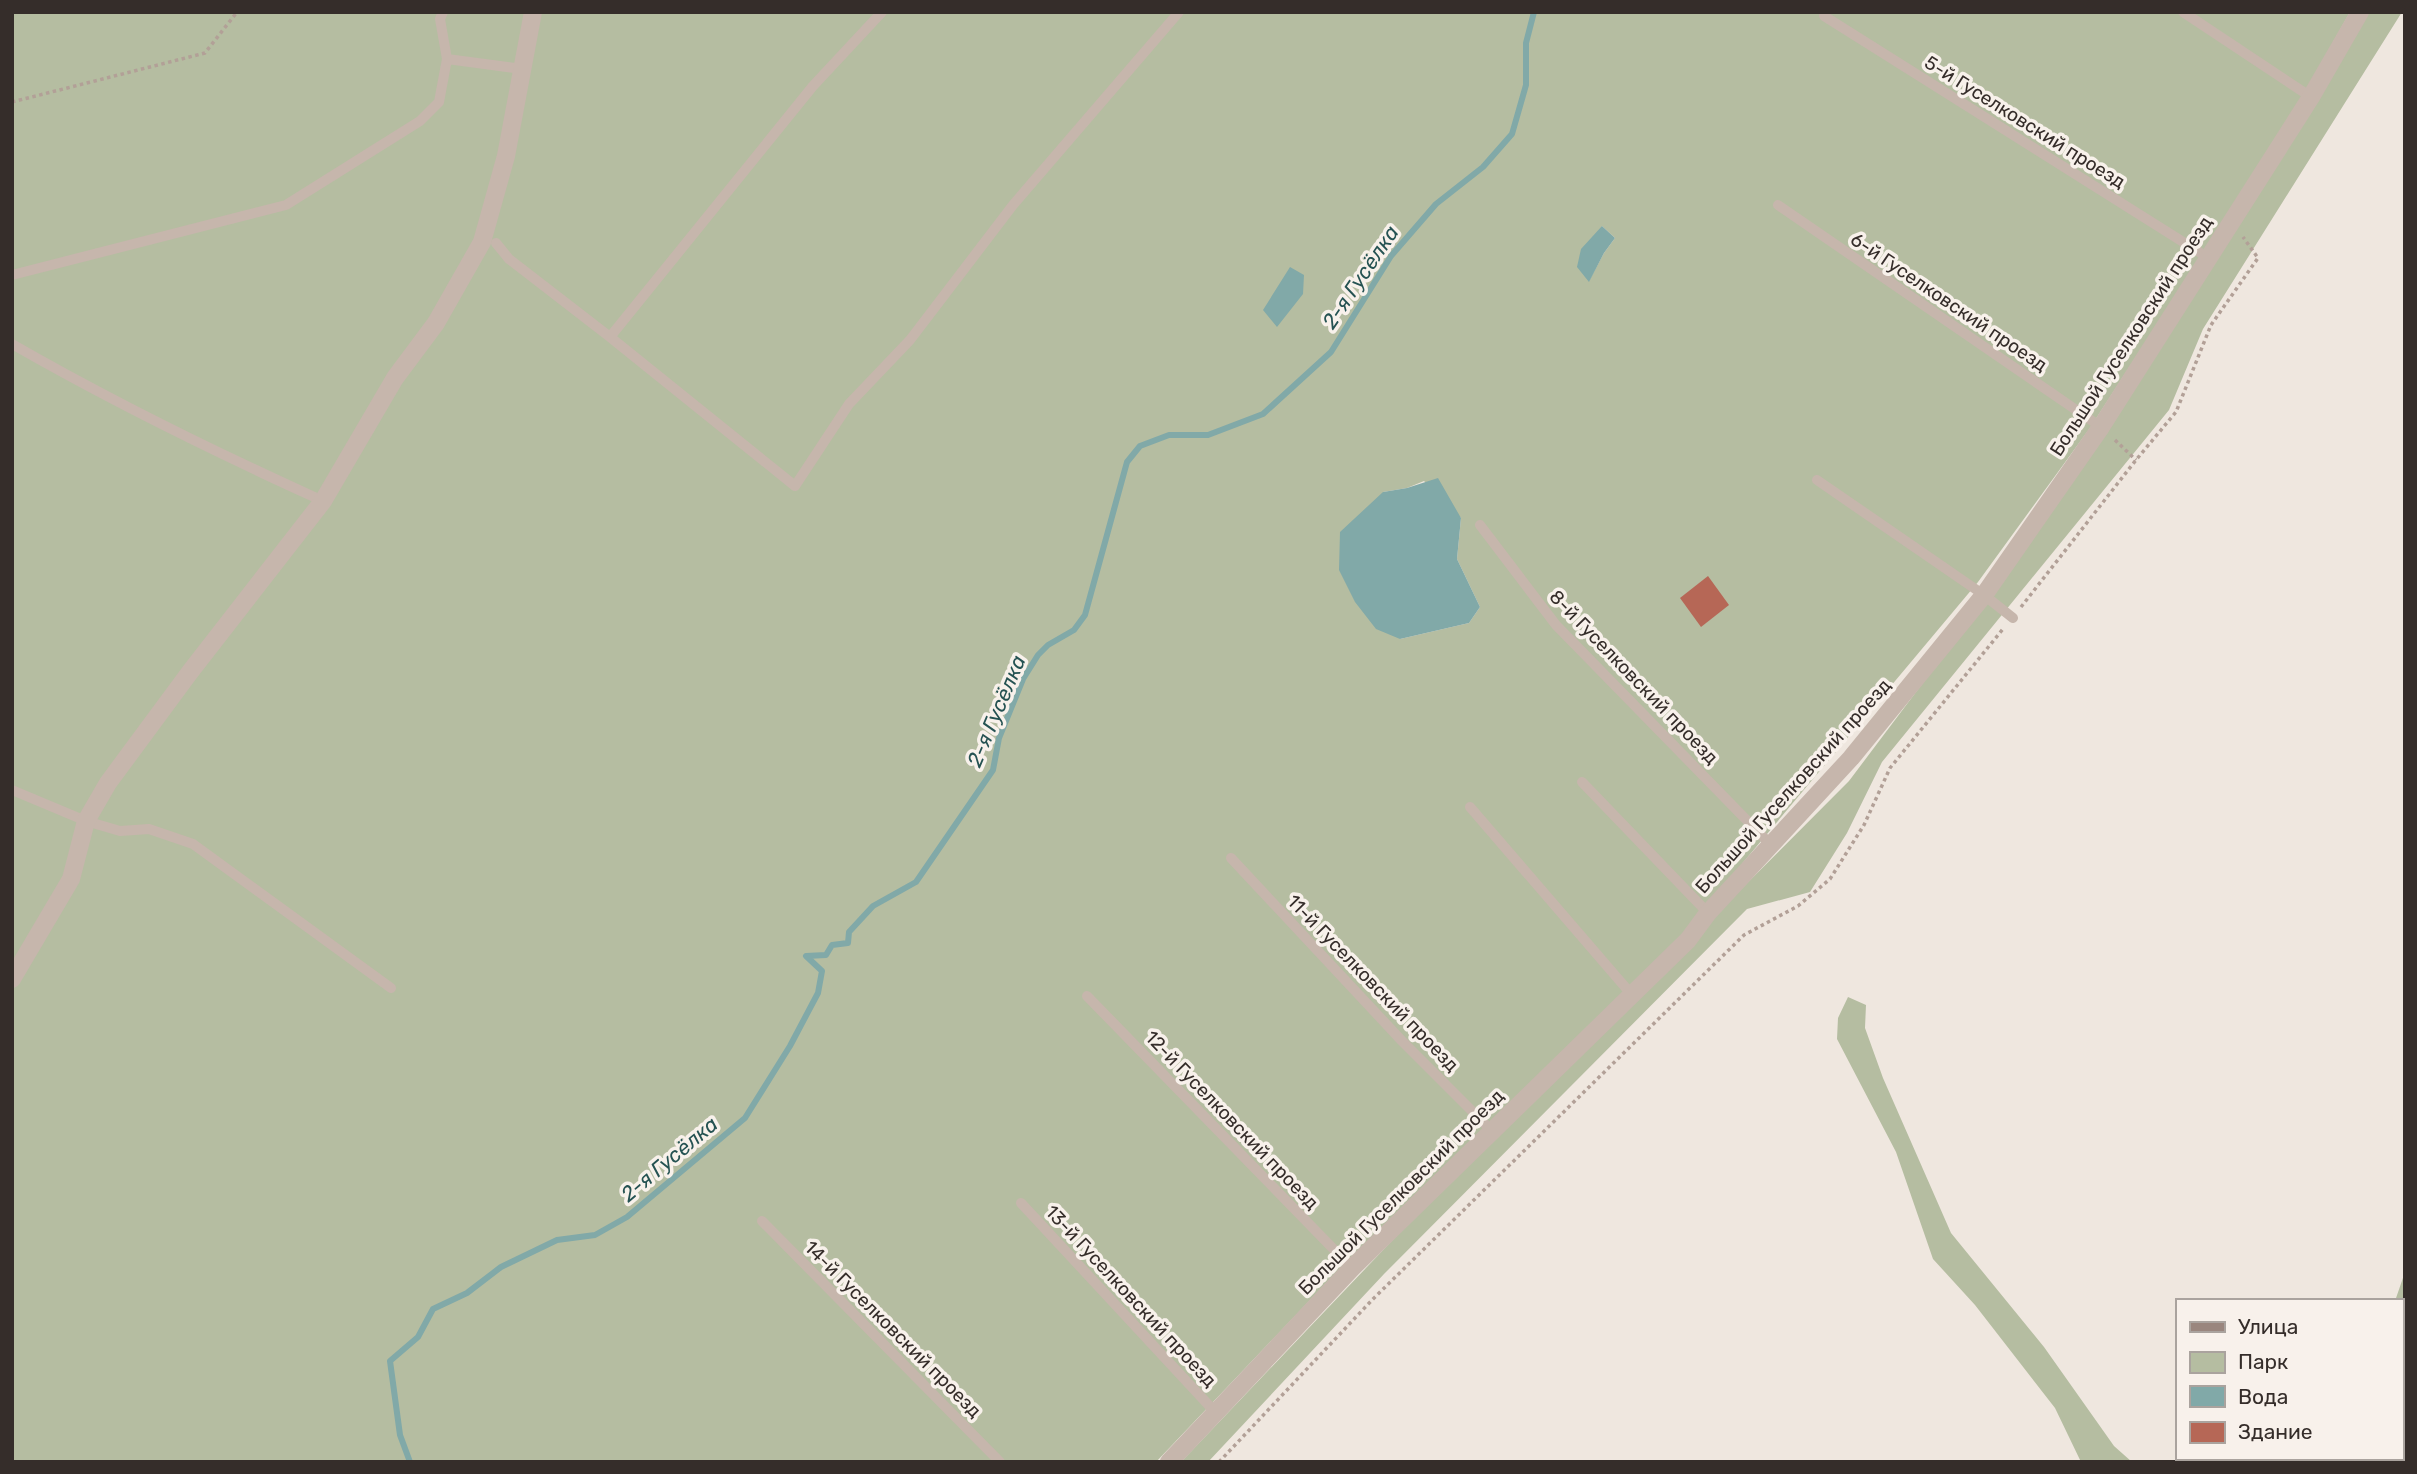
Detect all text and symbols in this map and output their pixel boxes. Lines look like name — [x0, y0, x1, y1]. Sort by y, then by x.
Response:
street label: 5-й Гуселковский проезд — [1920, 51, 2130, 193]
street label: Большой Гуселковский проезд — [2045, 212, 2217, 460]
water label: 2-я Гусёлка — [1316, 221, 1404, 333]
street label: 6-й Гуселковский проезд — [1846, 227, 2052, 377]
street label: 8-й Гуселковский проезд — [1545, 585, 1723, 769]
water label: 2-я Гусёлка — [961, 651, 1031, 771]
street label: Большой Гуселковский проезд — [1690, 674, 1896, 898]
street label: 11-й Гуселковский проезд — [1282, 890, 1464, 1076]
street label: 12-й Гуселковский проезд — [1140, 1026, 1324, 1214]
street label: Большой Гуселковский проезд — [1293, 1084, 1509, 1300]
water label: 2-я Гусёлка — [615, 1111, 723, 1207]
street label: 13-й Гуселковский проезд — [1041, 1200, 1221, 1392]
street label: 14-й Гуселковский проезд — [800, 1236, 986, 1422]
legend — [2176, 1299, 2403, 1460]
text: Улица — [2238, 1314, 2298, 1339]
text: Парк — [2238, 1349, 2288, 1374]
text: Вода — [2238, 1384, 2288, 1409]
text: Здание — [2238, 1419, 2313, 1444]

